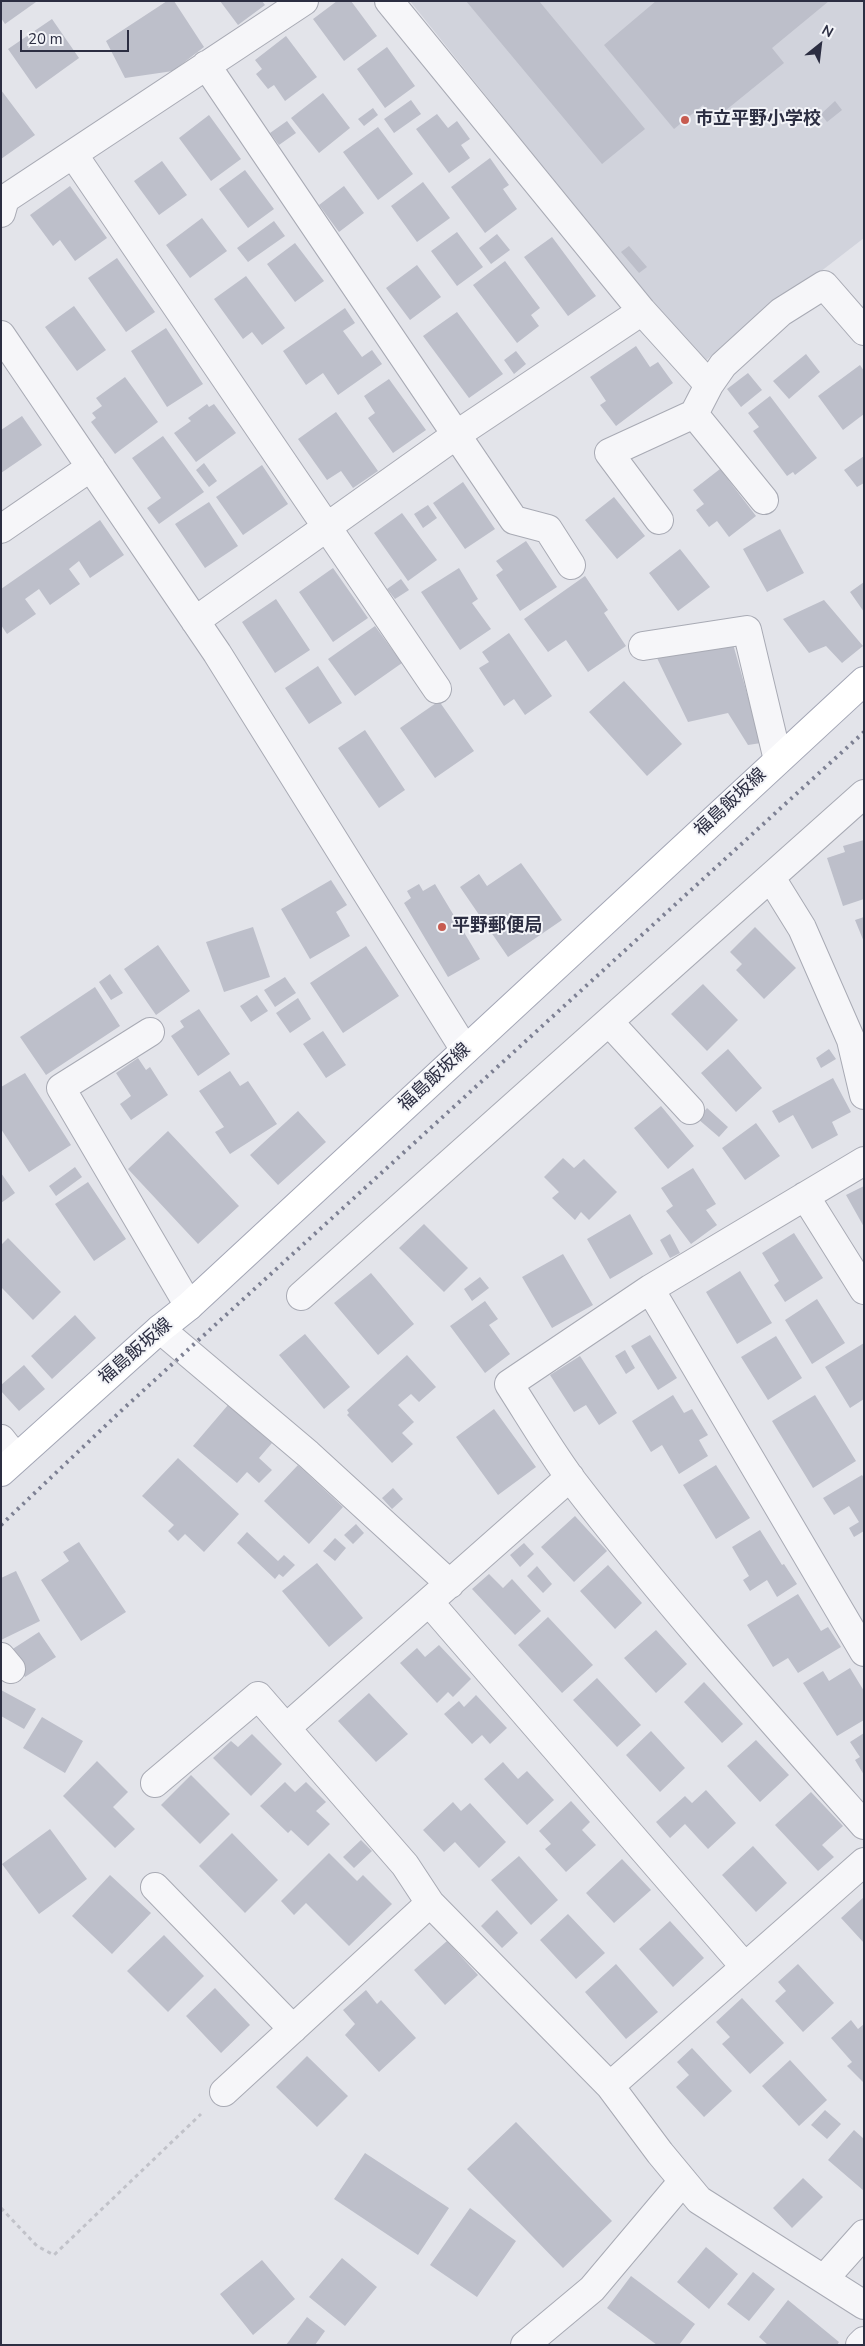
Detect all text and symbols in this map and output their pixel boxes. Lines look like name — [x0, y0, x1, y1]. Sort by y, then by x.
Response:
scale bar — [22, 20, 131, 52]
north arrow — [795, 20, 845, 70]
text: N — [818, 21, 837, 42]
text: 20 m — [28, 29, 63, 49]
place label: 市立平野小学校 — [695, 109, 821, 131]
marker: 市立平野小学校 — [679, 114, 691, 126]
street label: 福島飯坂線 — [691, 764, 771, 842]
place label: 平野郵便局 — [452, 916, 542, 938]
marker: 平野郵便局 — [436, 921, 448, 933]
street label: 福島飯坂線 — [395, 1039, 475, 1117]
street label: 福島飯坂線 — [95, 1314, 177, 1390]

